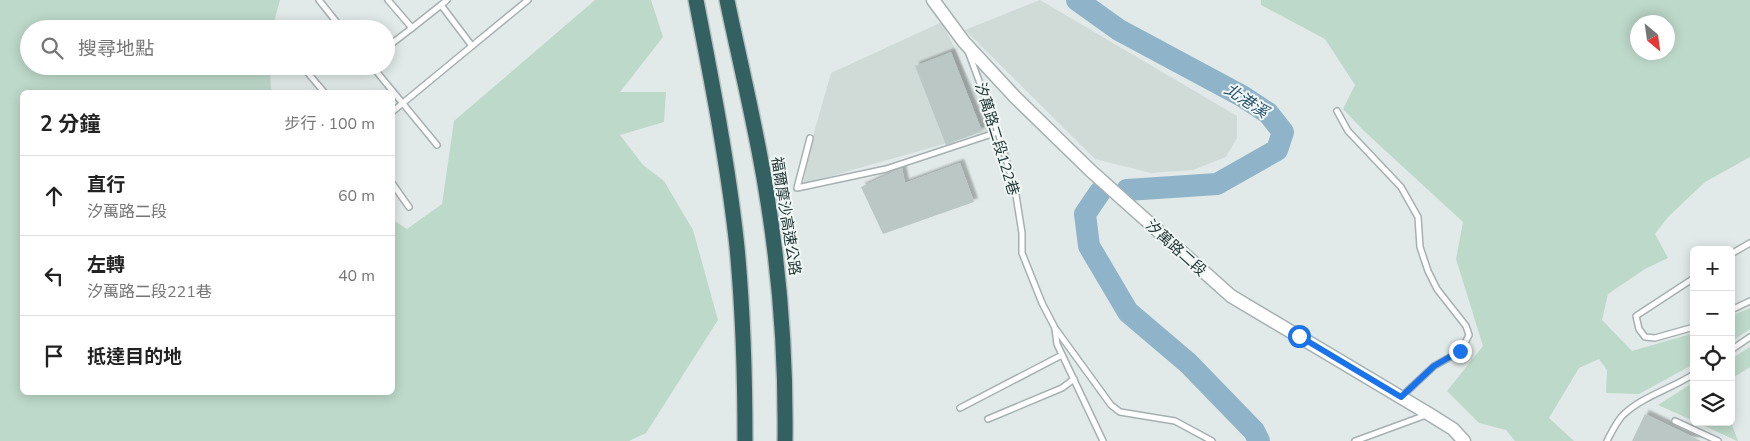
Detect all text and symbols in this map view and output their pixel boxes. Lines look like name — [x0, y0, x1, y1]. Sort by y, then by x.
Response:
north arrow — [1630, 15, 1675, 60]
search box — [20, 20, 395, 75]
icon: search — [38, 34, 66, 62]
text: 搜尋地點 — [78, 36, 154, 62]
water label: 北港溪 — [1220, 79, 1274, 124]
street label: 汐萬路二段122巷 — [970, 80, 1024, 198]
text: 2 分鐘 — [40, 110, 100, 138]
text: 步行 · 100 m — [285, 113, 375, 135]
street label: 福爾摩沙高速公路 — [767, 155, 805, 277]
text: 直行 — [87, 172, 125, 198]
icon: ahead — [40, 182, 68, 210]
text: 60 m — [338, 185, 375, 207]
text: 汐萬路二段 — [87, 201, 167, 223]
street label: 汐萬路二段 — [1141, 215, 1211, 281]
map controls — [1690, 246, 1735, 426]
button: + — [1690, 246, 1735, 291]
text: 左轉 — [87, 252, 125, 278]
icon: left — [40, 262, 68, 290]
text: 40 m — [338, 265, 375, 287]
text: 汐萬路二段221巷 — [87, 281, 212, 303]
button: − — [1690, 291, 1735, 336]
route start — [1288, 325, 1311, 348]
button: locate — [1690, 336, 1735, 381]
route end — [1449, 340, 1472, 363]
icon: arrive — [40, 342, 68, 370]
text: 抵達目的地 — [87, 344, 182, 370]
button: layers — [1690, 381, 1735, 426]

